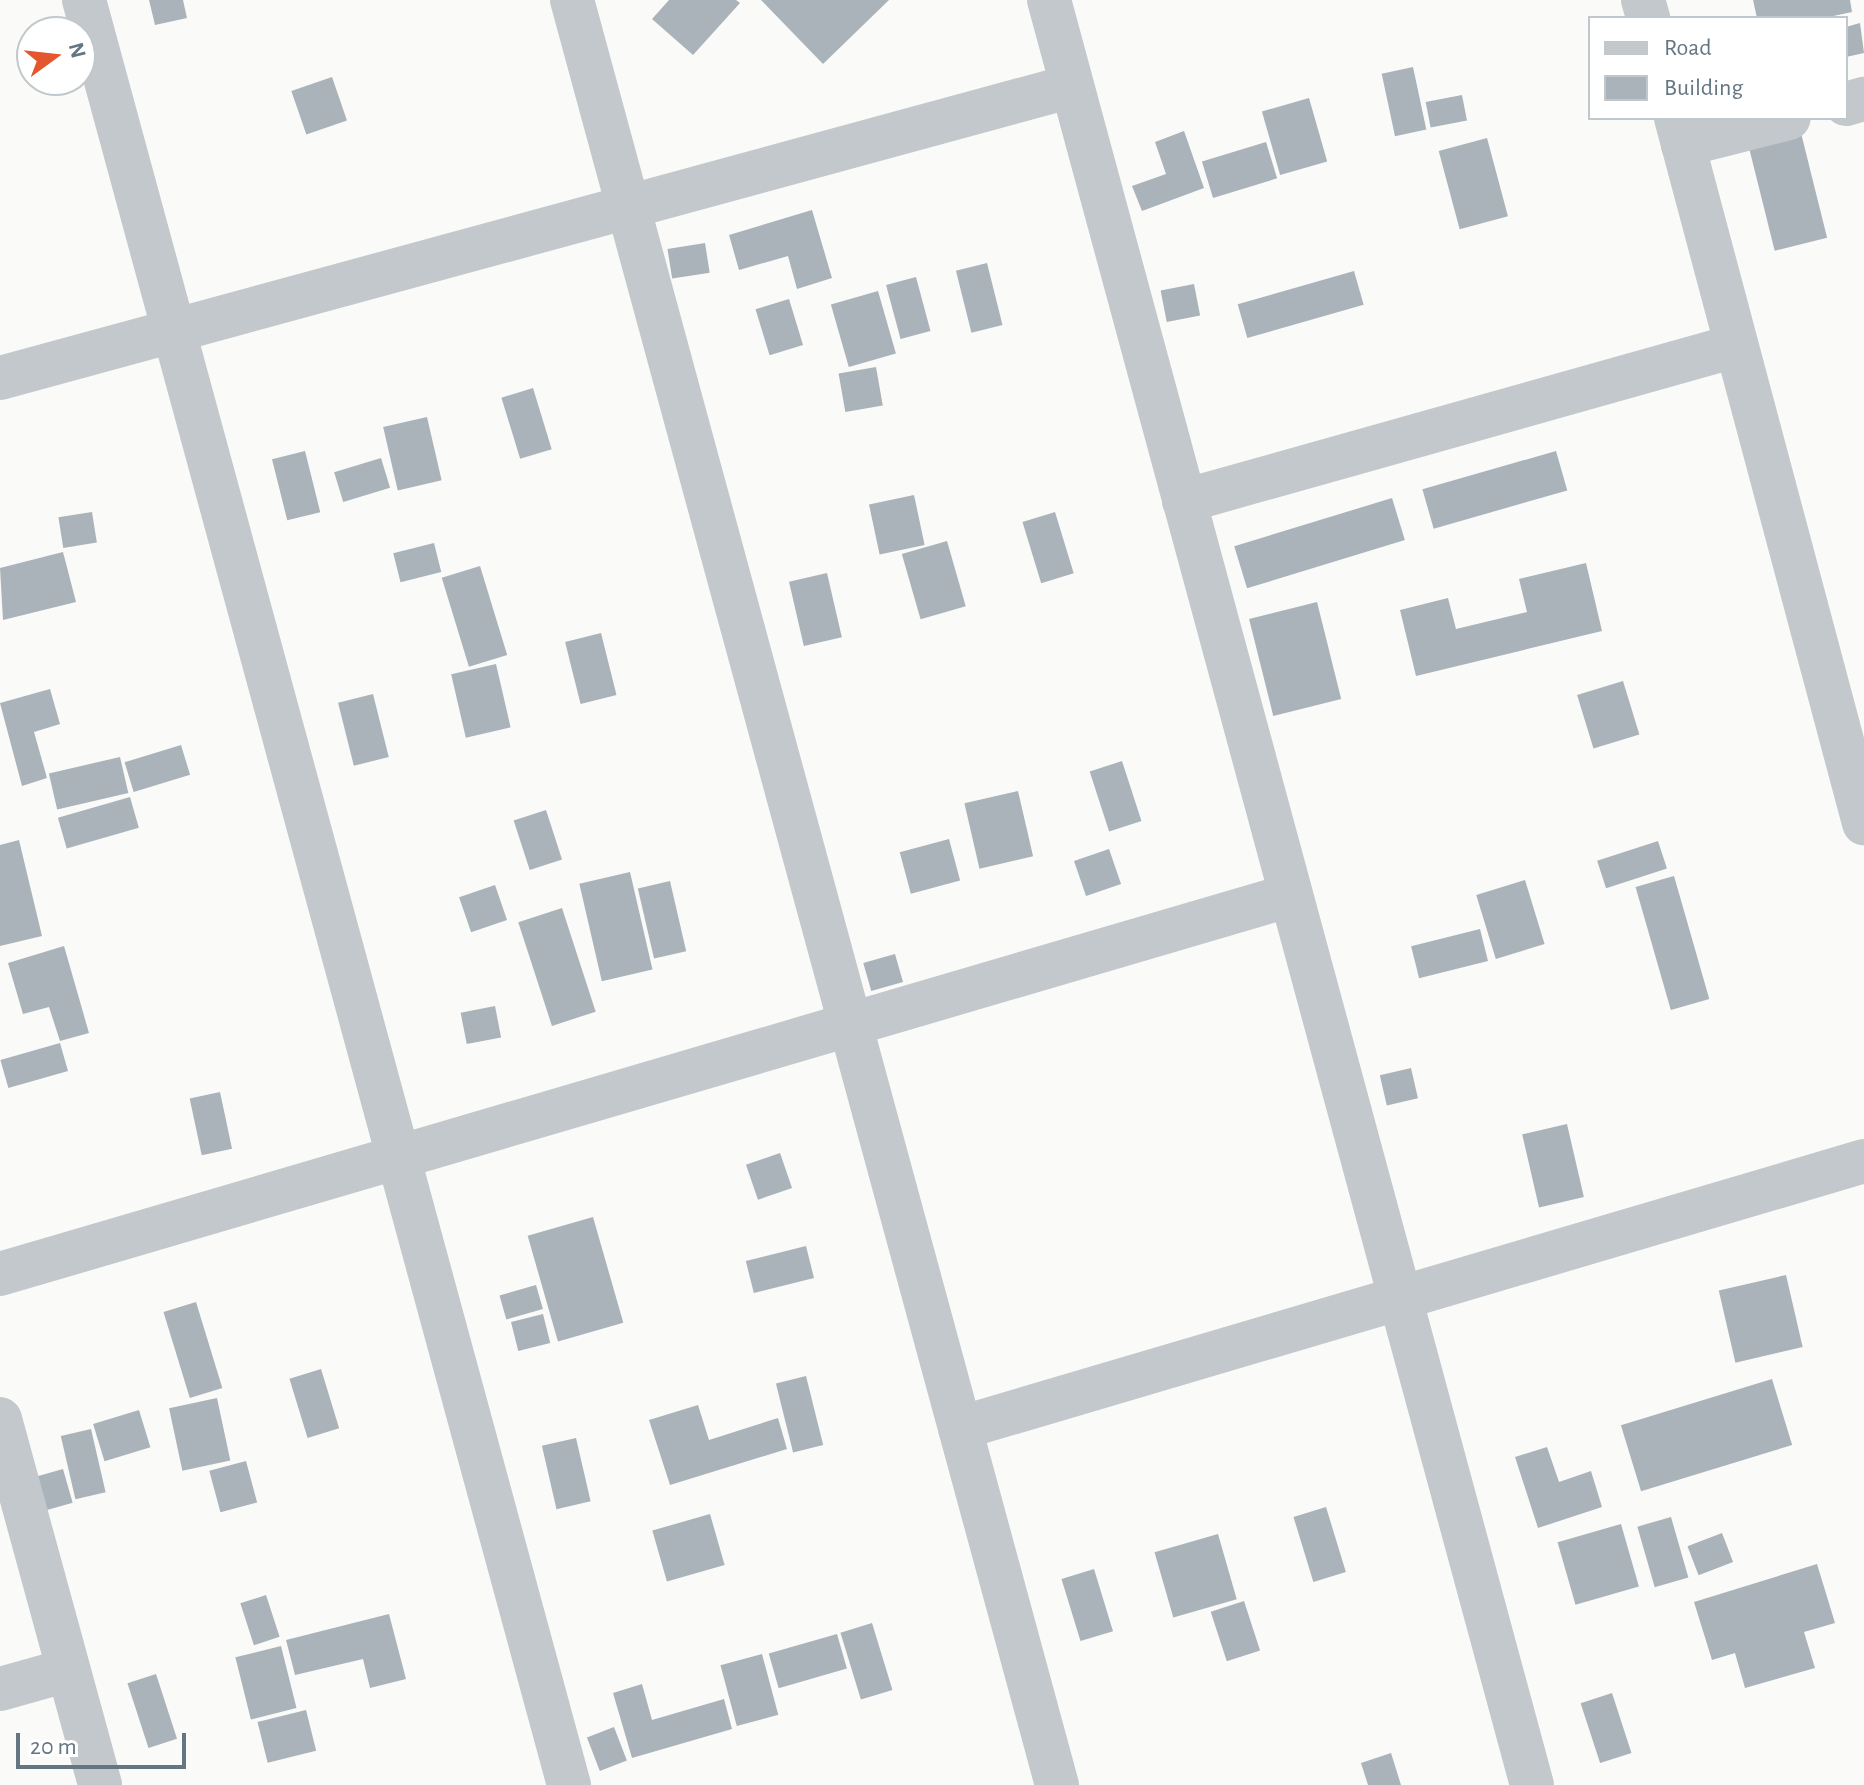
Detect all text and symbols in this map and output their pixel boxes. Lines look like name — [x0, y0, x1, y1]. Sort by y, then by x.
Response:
north arrow — [16, 16, 96, 96]
legend — [1588, 16, 1848, 120]
text: Road — [1664, 36, 1712, 60]
text: N — [65, 40, 90, 61]
text: Building — [1664, 76, 1743, 100]
scale bar — [20, 1717, 190, 1767]
text: 20 m — [30, 1735, 77, 1759]

